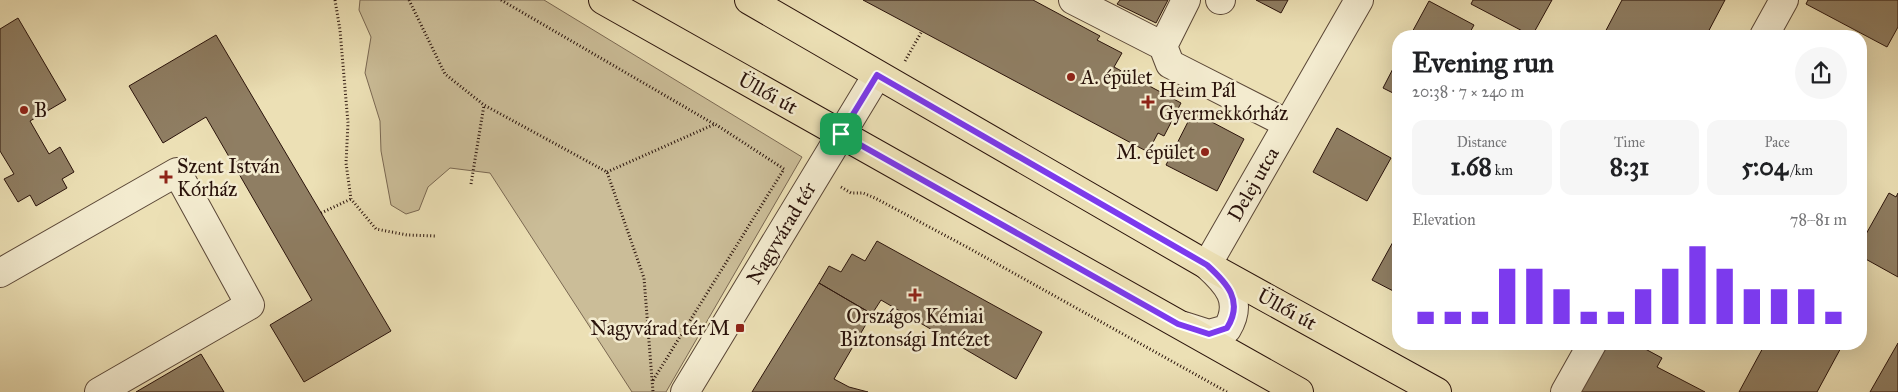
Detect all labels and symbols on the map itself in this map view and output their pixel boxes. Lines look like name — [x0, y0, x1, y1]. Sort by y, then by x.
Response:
place label: A. épület — [1080, 65, 1153, 89]
street label: Üllői út — [734, 67, 802, 119]
marker: A. épület — [1065, 71, 1077, 83]
place label: Heim Pál Gyermekkórház — [1159, 78, 1288, 125]
marker: Heim Pál Gyermekkórház — [1141, 95, 1155, 109]
place label: B — [34, 98, 47, 122]
marker: B — [18, 104, 30, 116]
pin — [820, 113, 862, 155]
place label: M. épület — [1116, 140, 1195, 164]
street label: Delej utca — [1222, 142, 1284, 225]
marker: M. épület — [1199, 146, 1211, 158]
place label: Szent István Kórház — [177, 154, 280, 201]
marker: Szent István Kórház — [159, 170, 173, 184]
street label: Nagyvárad tér — [741, 177, 822, 289]
street label: Üllői út — [1253, 283, 1321, 335]
marker: Országos Kémiai Biztonsági Intézet — [908, 288, 922, 302]
place label: Országos Kémiai Biztonsági Intézet — [840, 304, 990, 352]
place label: Nagyvárad tér M — [590, 316, 730, 341]
marker: Nagyvárad tér M — [734, 322, 746, 334]

